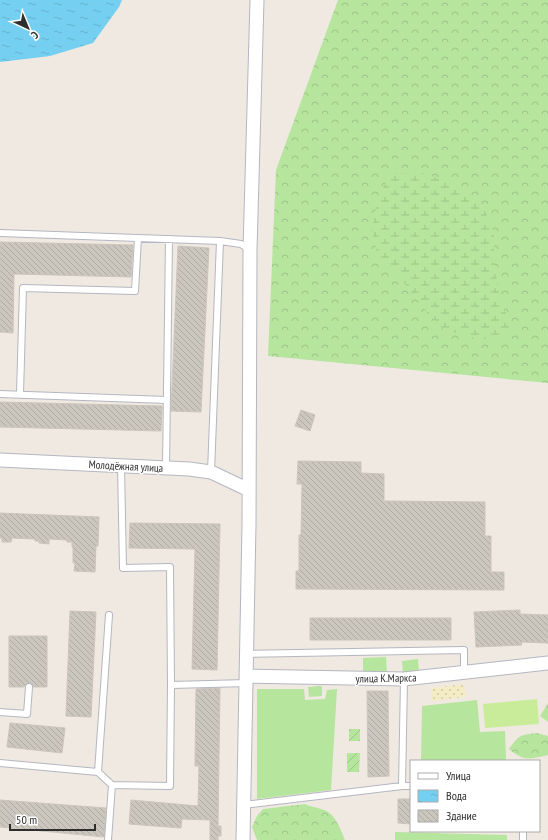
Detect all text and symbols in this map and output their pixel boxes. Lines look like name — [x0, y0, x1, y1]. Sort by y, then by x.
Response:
north arrow — [8, 8, 48, 48]
text: С — [28, 28, 42, 42]
street label: Молодёжная улица — [88, 457, 164, 475]
street label: улица К.Маркса — [355, 670, 417, 686]
legend — [410, 760, 540, 832]
text: Улица — [446, 768, 471, 783]
text: Вода — [446, 788, 467, 803]
scale bar — [10, 806, 95, 832]
text: Здание — [446, 808, 477, 823]
text: 50 m — [16, 812, 37, 827]

